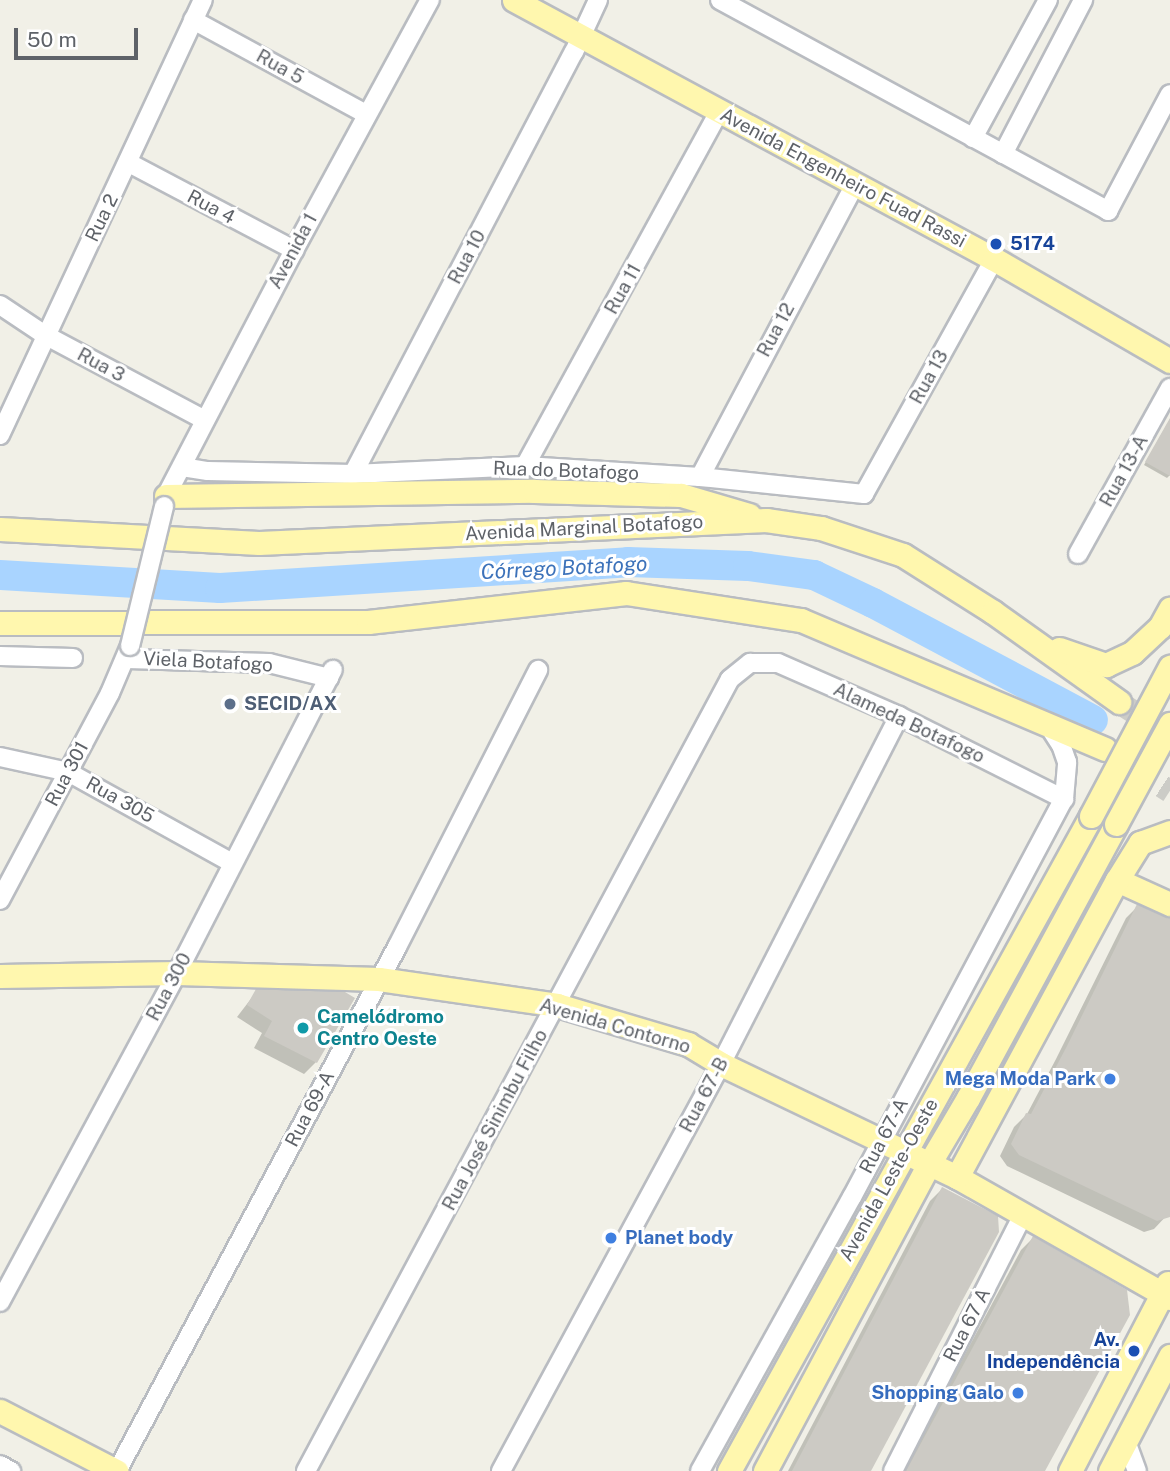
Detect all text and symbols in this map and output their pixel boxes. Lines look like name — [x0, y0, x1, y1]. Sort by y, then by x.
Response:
scale bar — [18, 14, 142, 58]
text: 50 m — [27, 27, 77, 52]
street label: Rua 5 — [252, 45, 308, 89]
street label: Avenida Engenheiro Fuad Rassi — [716, 103, 970, 253]
street label: Rua 4 — [183, 185, 239, 229]
street label: Rua 2 — [81, 190, 123, 246]
street label: Avenida 1 — [264, 209, 322, 293]
street label: Rua 10 — [443, 226, 491, 288]
place label: 5174 — [1010, 233, 1055, 255]
marker: 5174 — [988, 236, 1004, 252]
street label: Rua 11 — [600, 260, 646, 318]
street label: Rua 12 — [752, 299, 800, 361]
street label: Rua 3 — [73, 343, 129, 387]
street label: Rua 13 — [905, 346, 953, 408]
street label: Rua 13-A — [1095, 431, 1153, 511]
street label: Rua do Botafogo — [492, 457, 640, 485]
street label: Avenida Marginal Botafogo — [464, 510, 704, 546]
water label: Córrego Botafogo — [480, 551, 648, 585]
street label: Viela Botafogo — [142, 647, 274, 677]
street label: Alameda Botafogo — [830, 678, 988, 768]
place label: SECID/AX — [244, 693, 337, 715]
marker: SECID/AX — [222, 696, 238, 712]
street label: Rua 301 — [40, 738, 94, 810]
street label: Rua 305 — [82, 772, 158, 828]
street label: Rua 300 — [142, 949, 196, 1025]
street label: Avenida Contorno — [537, 994, 693, 1058]
place label: Camelódromo Centro Oeste — [317, 1006, 444, 1050]
marker: Camelódromo Centro Oeste — [295, 1020, 311, 1036]
street label: Rua José Sinimbu Filho — [437, 1025, 553, 1215]
street label: Rua 67-B — [675, 1054, 733, 1136]
street label: Rua 69-A — [281, 1067, 339, 1151]
place label: Mega Moda Park — [945, 1068, 1096, 1090]
marker: Mega Moda Park — [1102, 1071, 1118, 1087]
street label: Rua 67-A — [855, 1094, 913, 1178]
street label: Avenida Leste-Oeste — [835, 1095, 943, 1265]
place label: Planet body — [625, 1227, 733, 1249]
marker: Planet body — [603, 1230, 619, 1246]
street label: Rua 67 A — [939, 1284, 995, 1366]
place label: Av. Independência — [987, 1329, 1120, 1373]
marker: Av. Independência — [1126, 1343, 1142, 1359]
place label: Shopping Galo — [871, 1382, 1004, 1404]
marker: Shopping Galo — [1010, 1385, 1026, 1401]

